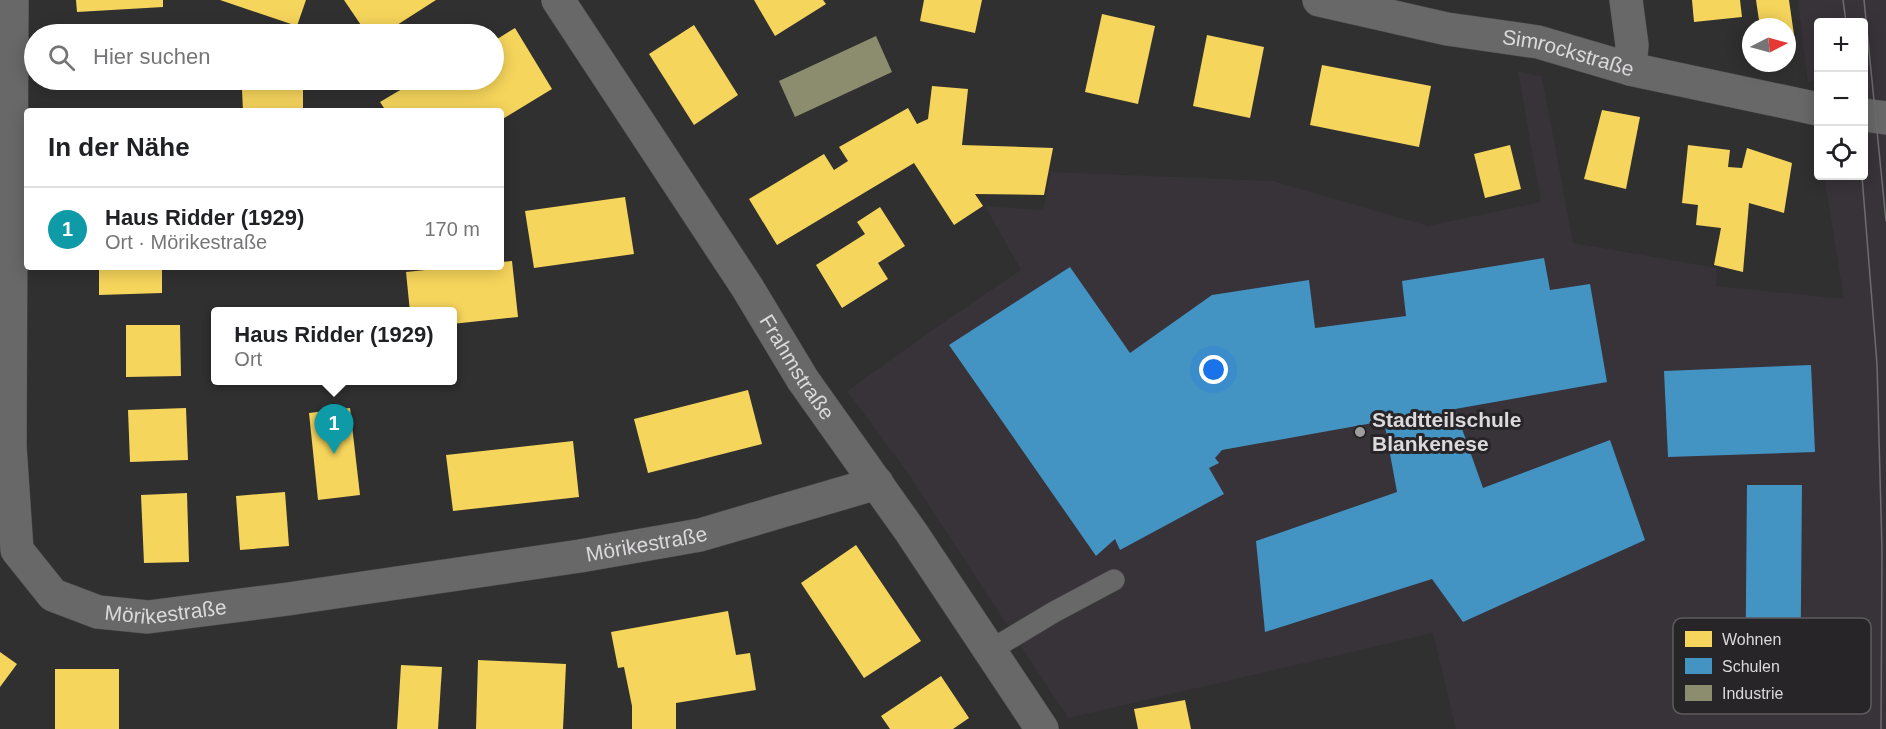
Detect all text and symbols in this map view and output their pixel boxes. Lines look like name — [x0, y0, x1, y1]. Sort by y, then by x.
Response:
north arrow — [1742, 18, 1796, 72]
map controls — [1814, 18, 1868, 180]
button: + — [1814, 18, 1868, 72]
search box — [24, 24, 504, 90]
street label: Simrockstraße — [1501, 25, 1637, 81]
icon: search — [45, 41, 78, 74]
text: Hier suchen — [93, 44, 210, 69]
button: − — [1814, 72, 1868, 126]
button: locate — [1814, 126, 1868, 180]
text: In der Nähe — [48, 132, 190, 162]
text: Haus Ridder (1929) — [105, 205, 304, 230]
text: 1 — [62, 218, 73, 240]
text: 170 m — [424, 218, 480, 240]
text: Ort · Mörikestraße — [105, 231, 267, 253]
popup — [211, 307, 457, 385]
street label: Frahmstraße — [755, 310, 839, 424]
text: Haus Ridder (1929) — [234, 322, 434, 347]
text: Ort — [234, 348, 262, 370]
your location — [1199, 355, 1228, 384]
pin: 1 — [314, 404, 354, 454]
place label: Stadtteilschule Blankenese — [1372, 408, 1521, 455]
marker: Stadtteilschule Blankenese — [1353, 425, 1367, 439]
street label: Mörikestraße — [584, 522, 710, 566]
street label: Mörikestraße — [104, 595, 228, 628]
legend — [1673, 618, 1871, 714]
text: Wohnen — [1722, 631, 1781, 648]
text: Schulen — [1722, 658, 1780, 675]
text: Industrie — [1722, 685, 1783, 702]

